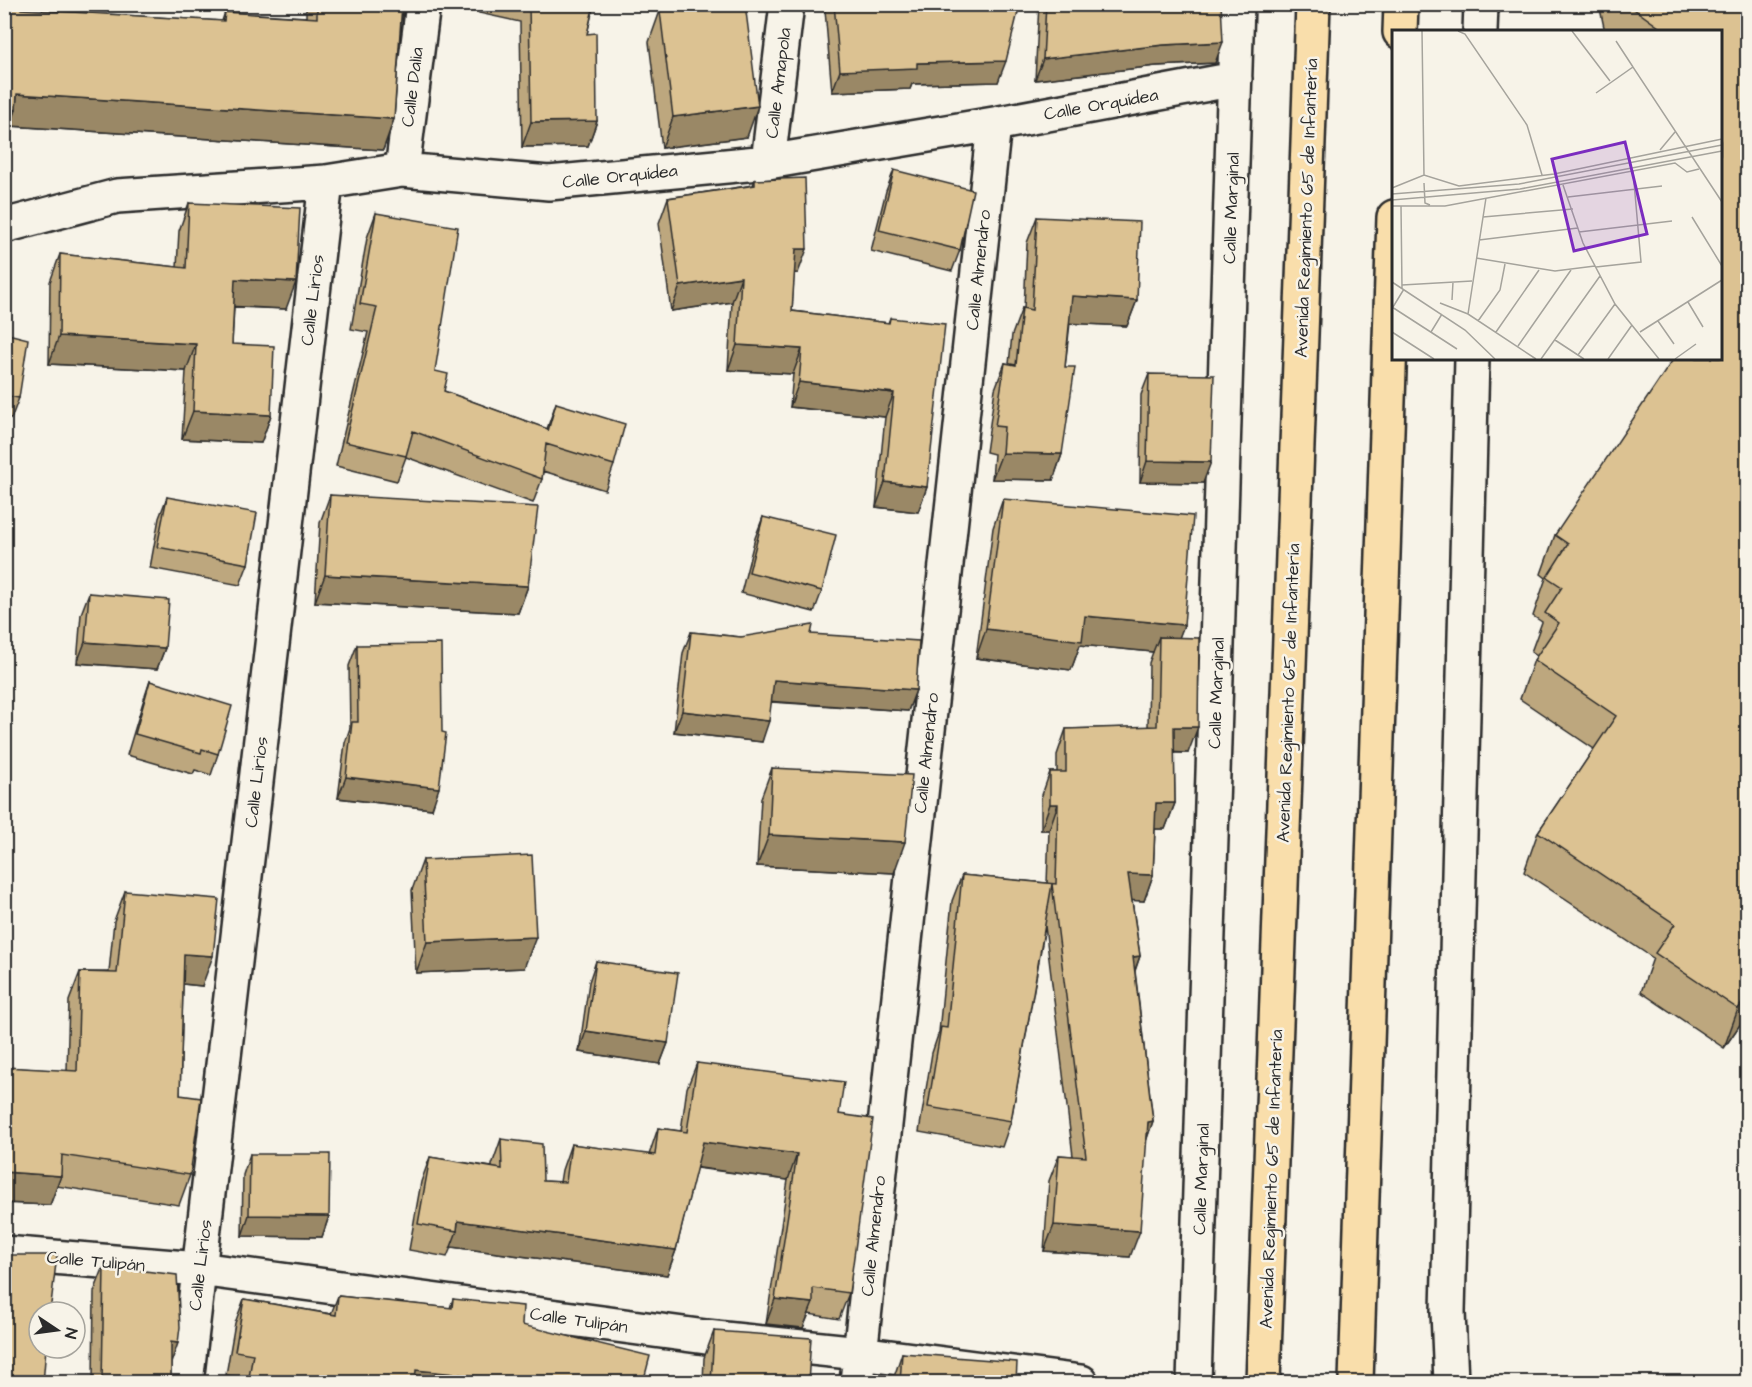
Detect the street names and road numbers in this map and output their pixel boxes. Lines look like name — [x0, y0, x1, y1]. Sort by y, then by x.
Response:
street label: Calle Amapola — [759, 26, 798, 140]
street label: Calle Dalia — [395, 46, 430, 128]
street label: Avenida Regimiento 65 de Infantería — [1289, 58, 1325, 358]
street label: Calle Orquídea — [1042, 82, 1160, 127]
street label: Calle Marginal — [1217, 152, 1247, 264]
street label: Calle Orquídea — [561, 158, 679, 195]
street label: Calle Almendro — [960, 209, 997, 331]
street label: Calle Lirios — [295, 253, 330, 347]
street label: Avenida Regimiento 65 de Infantería — [1271, 543, 1307, 843]
street label: Calle Marginal — [1202, 637, 1232, 749]
street label: Calle Almendro — [908, 692, 945, 814]
street label: Calle Lirios — [239, 735, 274, 829]
street label: Avenida Regimiento 65 de Infantería — [1254, 1029, 1290, 1329]
street label: Calle Marginal — [1187, 1123, 1217, 1235]
street label: Calle Almendro — [855, 1175, 892, 1297]
street label: Calle Lirios — [183, 1218, 218, 1312]
street label: Calle Tulipán — [46, 1245, 146, 1278]
street label: Calle Tulipán — [528, 1301, 629, 1340]

